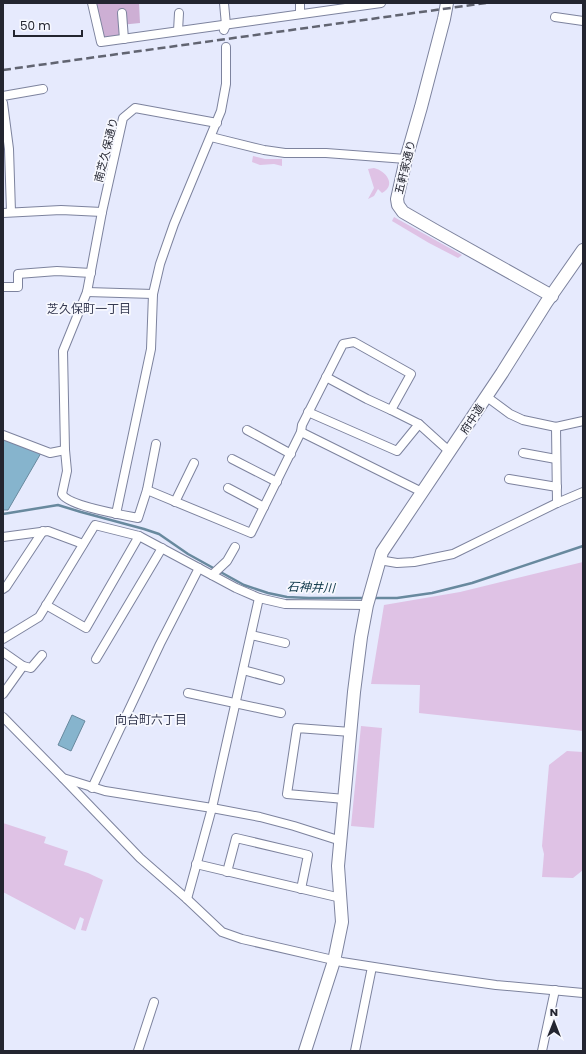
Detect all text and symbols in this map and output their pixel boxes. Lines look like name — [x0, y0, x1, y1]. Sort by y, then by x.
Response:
scale bar — [14, 12, 82, 38]
text: 50 m — [20, 17, 51, 34]
street label: 南芝久保通り — [90, 116, 122, 184]
street label: 五軒家通り — [391, 138, 419, 196]
district label: 芝久保町一丁目 — [47, 300, 131, 317]
street label: 府中道 — [456, 401, 488, 437]
water label: 石神井川 — [287, 578, 337, 596]
district label: 向台町六丁目 — [115, 711, 187, 728]
north arrow — [534, 1002, 574, 1042]
text: N — [550, 1004, 558, 1020]

